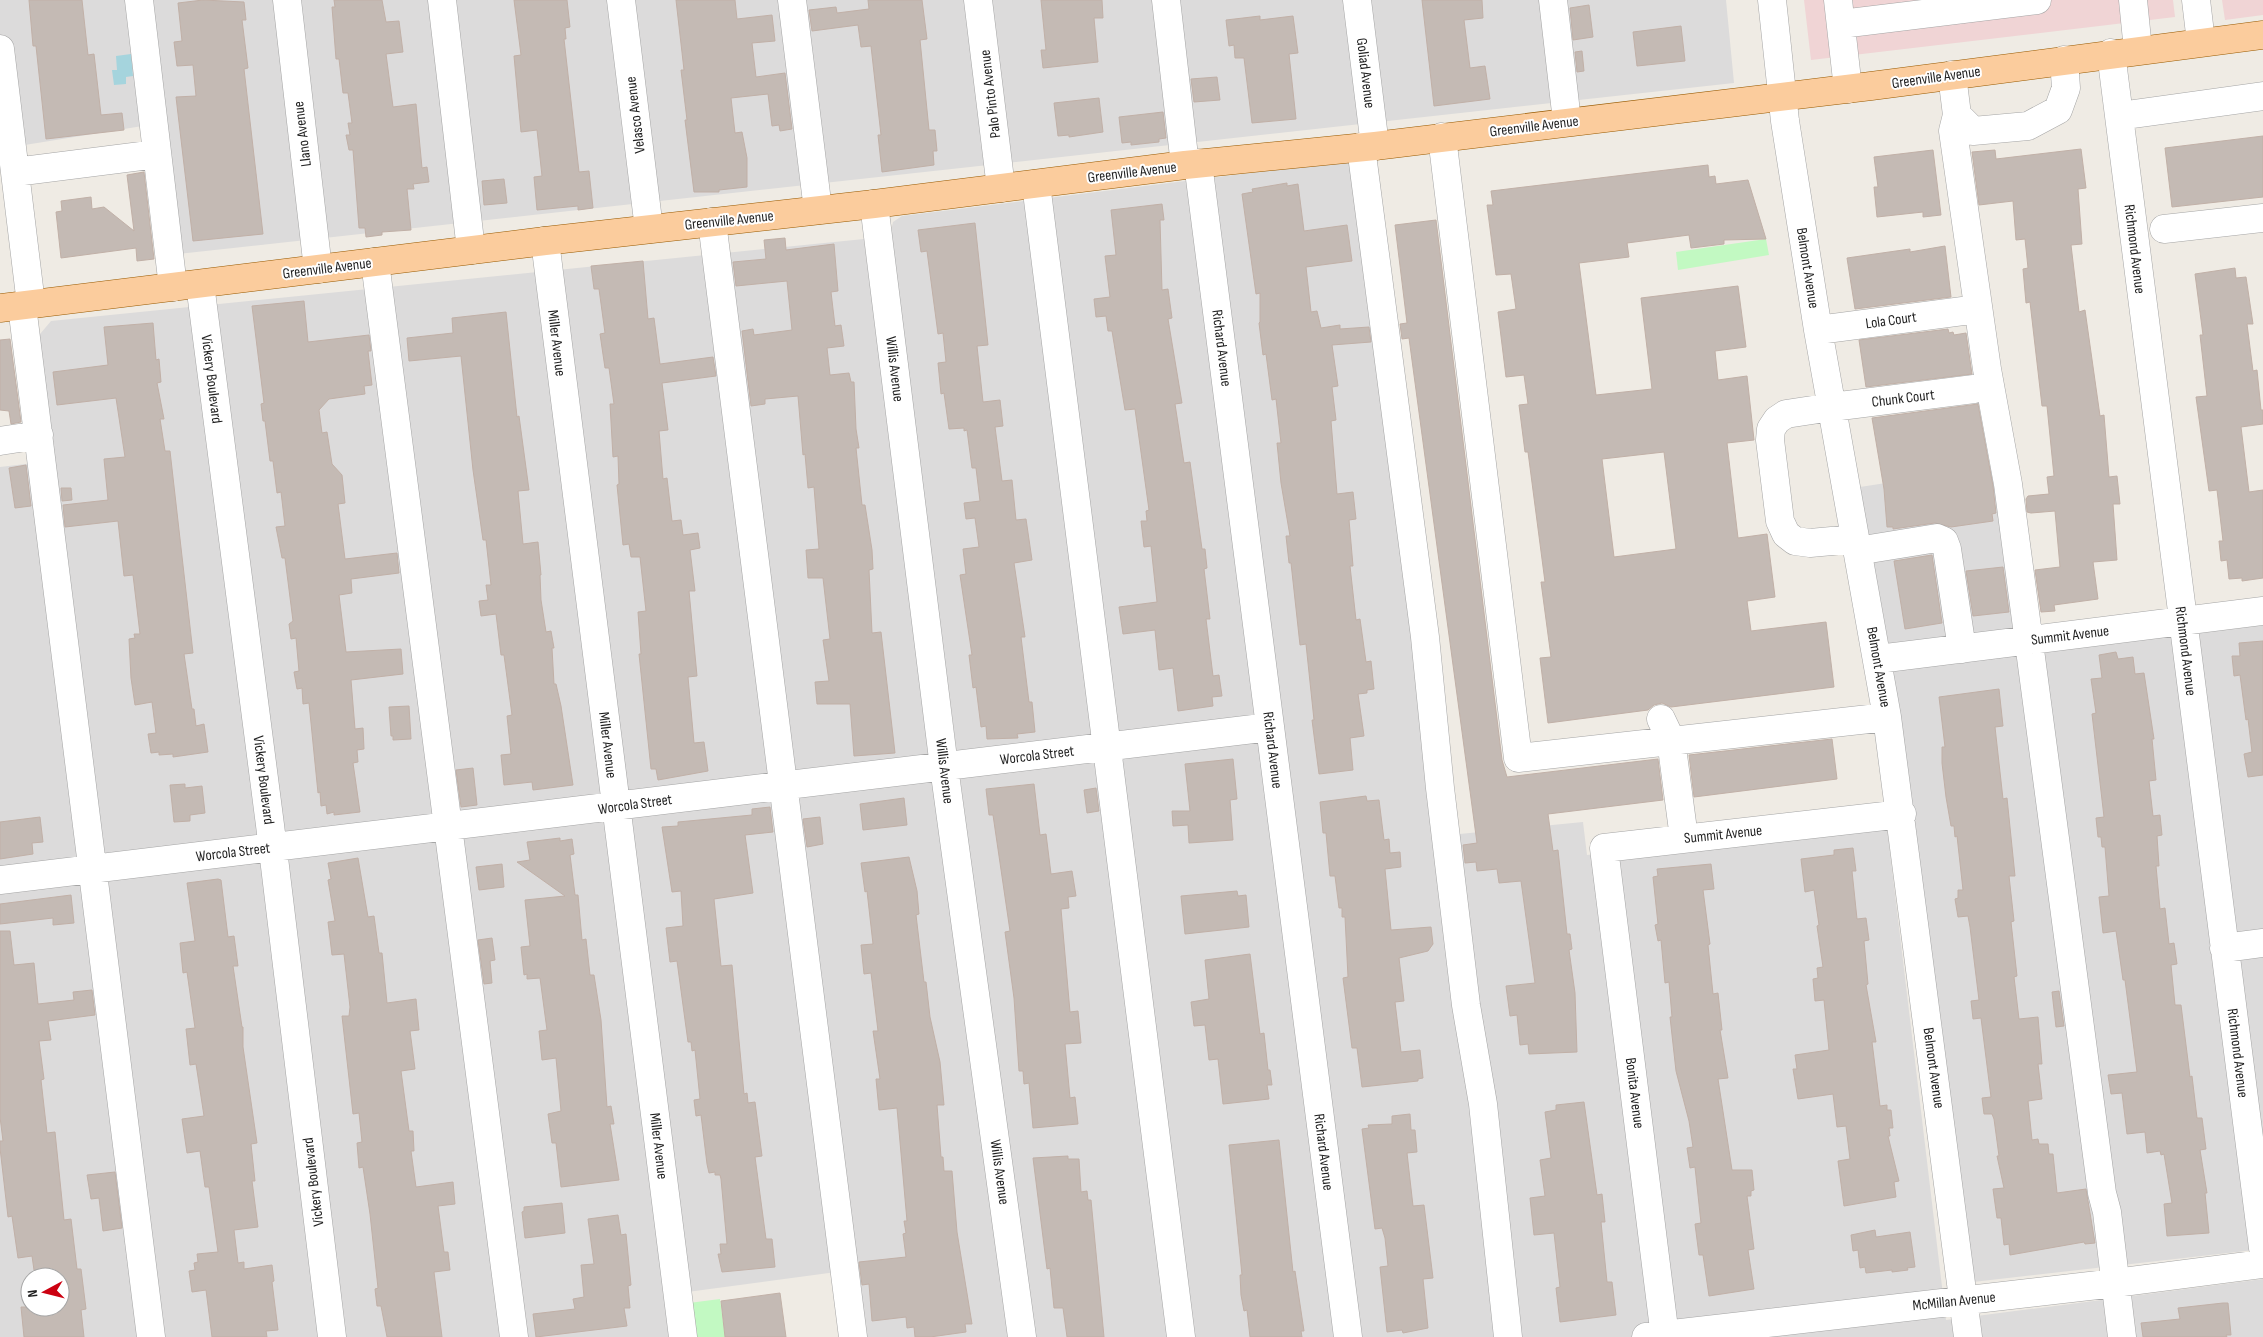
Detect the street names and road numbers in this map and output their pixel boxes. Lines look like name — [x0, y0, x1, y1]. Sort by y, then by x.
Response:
street label: Goliad Avenue — [1352, 37, 1379, 109]
street label: Palo Pinto Avenue — [976, 49, 1005, 139]
street label: Greenville Avenue — [1891, 62, 1982, 93]
street label: Velasco Avenue — [621, 75, 650, 155]
street label: Llano Avenue — [289, 100, 316, 168]
street label: Greenville Avenue — [1489, 112, 1580, 141]
street label: Greenville Avenue — [1087, 158, 1178, 187]
street label: Richmond Avenue — [2120, 203, 2149, 295]
street label: Greenville Avenue — [684, 206, 774, 235]
street label: Belmont Avenue — [1792, 226, 1823, 310]
street label: Greenville Avenue — [282, 254, 373, 283]
street label: Lola Court — [1864, 307, 1918, 333]
street label: Miller Avenue — [543, 309, 570, 377]
street label: Richard Avenue — [1207, 309, 1236, 388]
street label: Vickery Boulevard — [197, 334, 226, 425]
street label: Willis Avenue — [881, 335, 908, 403]
street label: Chunk Court — [1871, 385, 1936, 412]
street label: Richmond Avenue — [2171, 605, 2200, 697]
street label: Summit Avenue — [2030, 621, 2110, 650]
street label: Belmont Avenue — [1862, 625, 1895, 709]
street label: Miller Avenue — [594, 711, 621, 779]
street label: Richard Avenue — [1258, 711, 1287, 790]
street label: Vickery Boulevard — [249, 735, 278, 826]
street label: Willis Avenue — [931, 737, 958, 805]
street label: Worcola Street — [999, 741, 1076, 769]
street label: Worcola Street — [597, 790, 674, 819]
street label: Summit Avenue — [1683, 821, 1763, 848]
street label: Worcola Street — [195, 838, 272, 866]
street label: Richmond Avenue — [2223, 1007, 2252, 1099]
street label: Belmont Avenue — [1918, 1026, 1949, 1110]
street label: Bonita Avenue — [1621, 1056, 1648, 1130]
street label: Miller Avenue — [645, 1112, 672, 1180]
street label: Richard Avenue — [1309, 1113, 1338, 1192]
street label: Vickery Boulevard — [299, 1136, 328, 1227]
street label: Willis Avenue — [986, 1138, 1013, 1206]
street label: McMillan Avenue — [1912, 1288, 1997, 1315]

